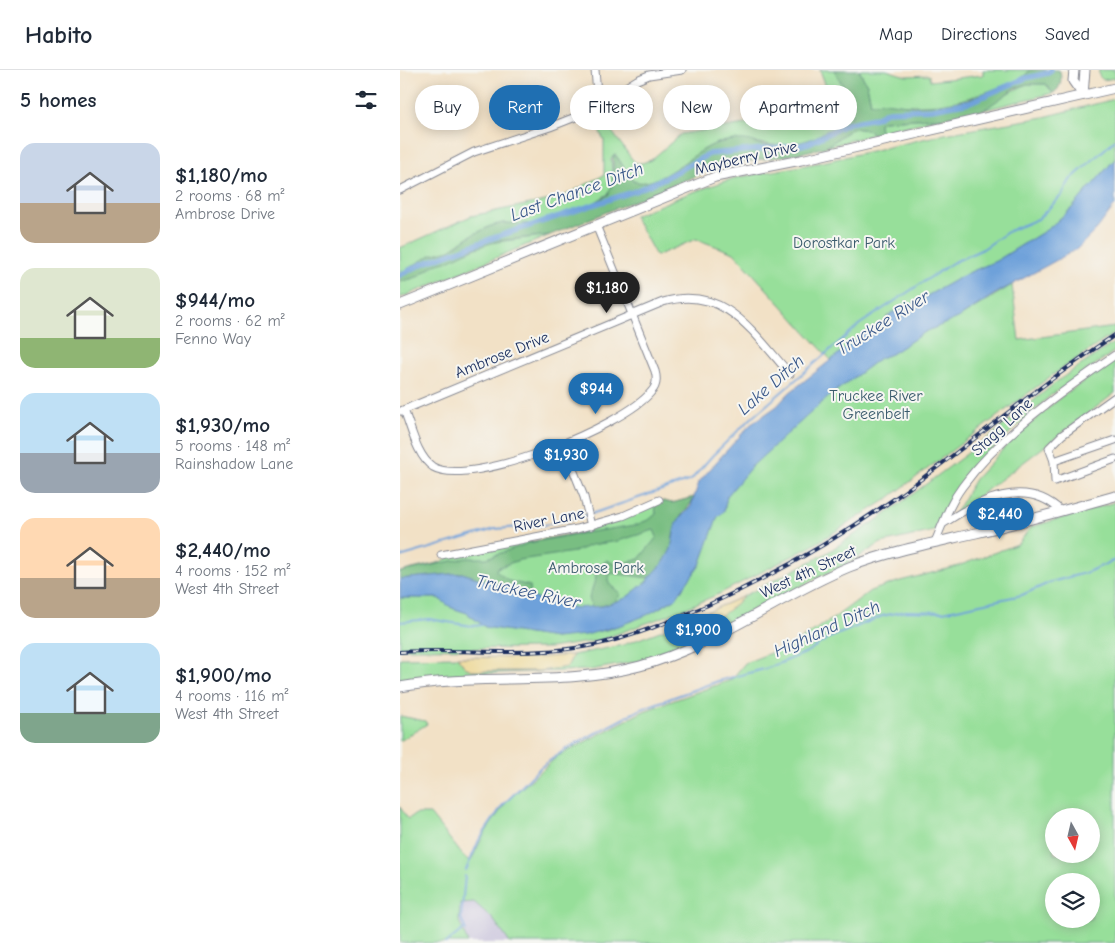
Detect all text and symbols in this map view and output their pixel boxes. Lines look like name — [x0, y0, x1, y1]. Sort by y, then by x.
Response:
text: Habito — [25, 21, 92, 49]
text: Map — [879, 24, 913, 45]
text: Directions — [941, 24, 1017, 45]
text: Saved — [1045, 24, 1090, 45]
chip: Buy — [415, 85, 479, 130]
chip: Rent — [489, 85, 560, 130]
chip: Filters — [570, 85, 653, 130]
chip: New — [663, 85, 730, 130]
chip: Apartment — [740, 85, 857, 130]
icon: filters — [352, 86, 380, 114]
text: 5 homes — [20, 88, 97, 112]
street label: Mayberry Drive — [693, 137, 799, 179]
water label: Last Chance Ditch — [508, 158, 646, 226]
icon: home — [60, 163, 120, 223]
text: $1,180/mo — [175, 163, 268, 187]
text: 2 rooms · 68 m² — [175, 187, 285, 205]
text: Ambrose Drive — [175, 205, 275, 223]
park label: Dorostkar Park — [793, 234, 895, 252]
pin: $1,180 — [566, 272, 648, 314]
text: $1,180 — [586, 279, 628, 297]
water label: Truckee River — [833, 286, 934, 360]
icon: home — [60, 288, 120, 348]
text: $944/mo — [175, 288, 255, 312]
text: 2 rooms · 62 m² — [175, 312, 285, 330]
street label: Ambrose Drive — [452, 328, 552, 382]
text: Fenno Way — [175, 330, 251, 348]
water label: Lake Ditch — [734, 350, 808, 420]
pin: $944 — [566, 372, 626, 415]
text: $944 — [579, 380, 613, 398]
park label: Truckee River Greenbelt — [829, 387, 923, 423]
street label: Stagg Lane — [968, 394, 1036, 460]
icon: home — [60, 413, 120, 473]
text: $1,930/mo — [175, 413, 270, 437]
text: 5 rooms · 148 m² — [175, 437, 290, 455]
pin: $1,930 — [525, 438, 607, 481]
text: $1,930 — [544, 446, 588, 464]
text: Rainshadow Lane — [175, 455, 293, 473]
pin: $2,440 — [959, 498, 1041, 540]
street label: River Lane — [512, 504, 586, 536]
text: $2,440 — [978, 505, 1022, 523]
icon: home — [60, 538, 120, 598]
text: $2,440/mo — [175, 538, 271, 562]
street label: West 4th Street — [757, 542, 859, 602]
park label: Ambrose Park — [548, 559, 644, 577]
text: 4 rooms · 152 m² — [175, 562, 290, 580]
water label: Truckee River — [474, 571, 583, 613]
text: West 4th Street — [175, 580, 279, 598]
water label: Highland Ditch — [771, 596, 883, 662]
pin: $1,900 — [657, 614, 739, 656]
text: $1,900 — [675, 621, 721, 639]
icon: home — [60, 663, 120, 723]
text: $1,900/mo — [175, 663, 272, 687]
text: 4 rooms · 116 m² — [175, 687, 288, 705]
text: West 4th Street — [175, 705, 279, 723]
north arrow — [1045, 808, 1100, 862]
map controls — [1045, 808, 1100, 928]
button: layers — [1045, 873, 1100, 928]

